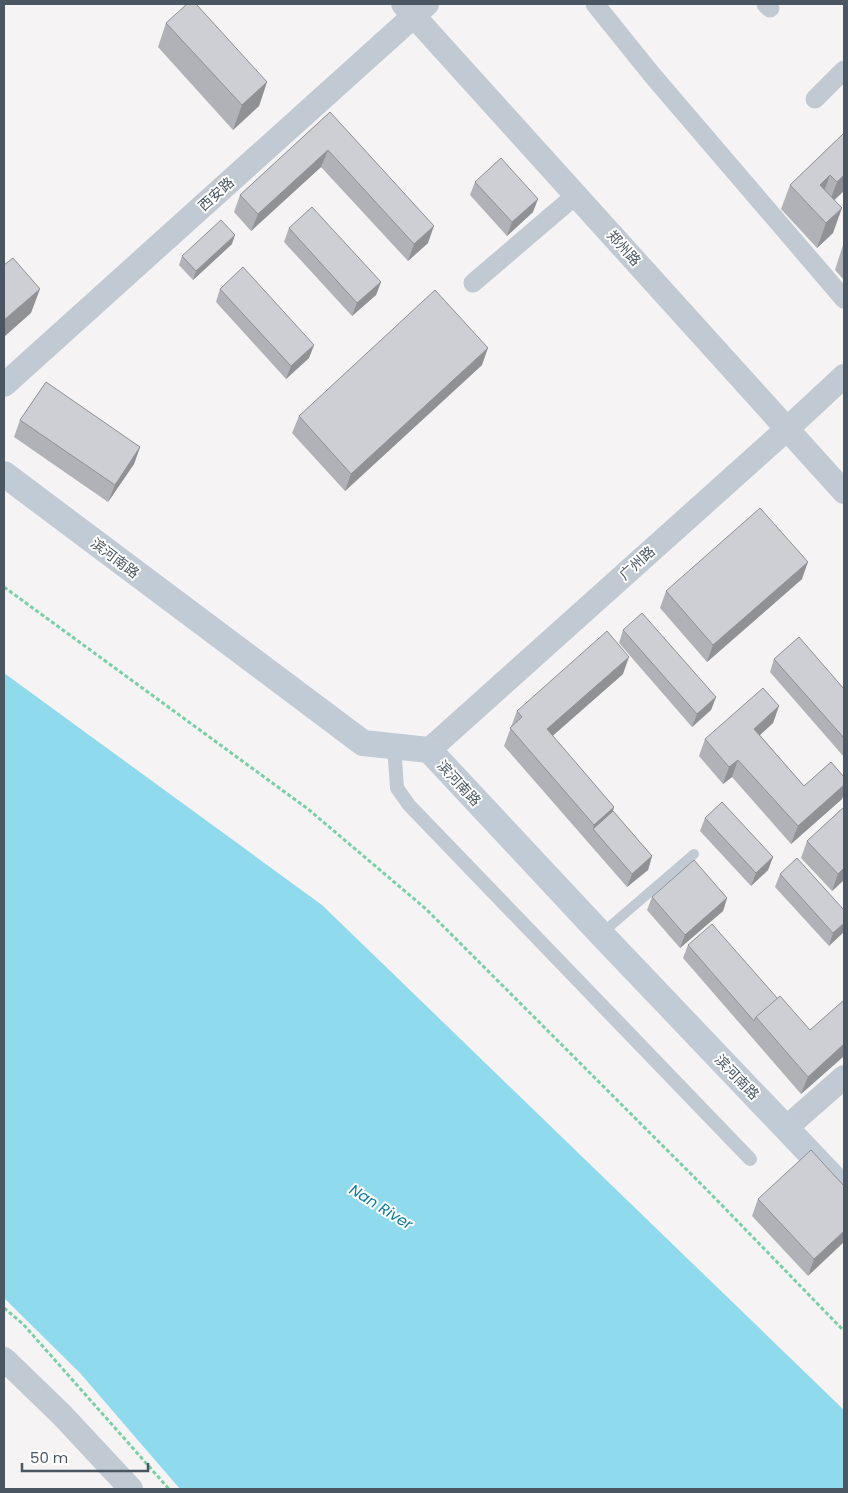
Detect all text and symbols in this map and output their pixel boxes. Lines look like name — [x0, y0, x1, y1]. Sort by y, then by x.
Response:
street label: 西安路 — [194, 173, 238, 215]
street label: 郑州路 — [603, 226, 645, 270]
street label: 滨河南路 — [87, 533, 143, 583]
street label: 广州路 — [615, 542, 659, 584]
street label: 滨河南路 — [433, 756, 485, 810]
street label: 滨河南路 — [710, 1050, 764, 1104]
water label: Nan River — [346, 1179, 417, 1234]
scale bar — [22, 1440, 149, 1472]
text: 50 m — [30, 1447, 68, 1468]

